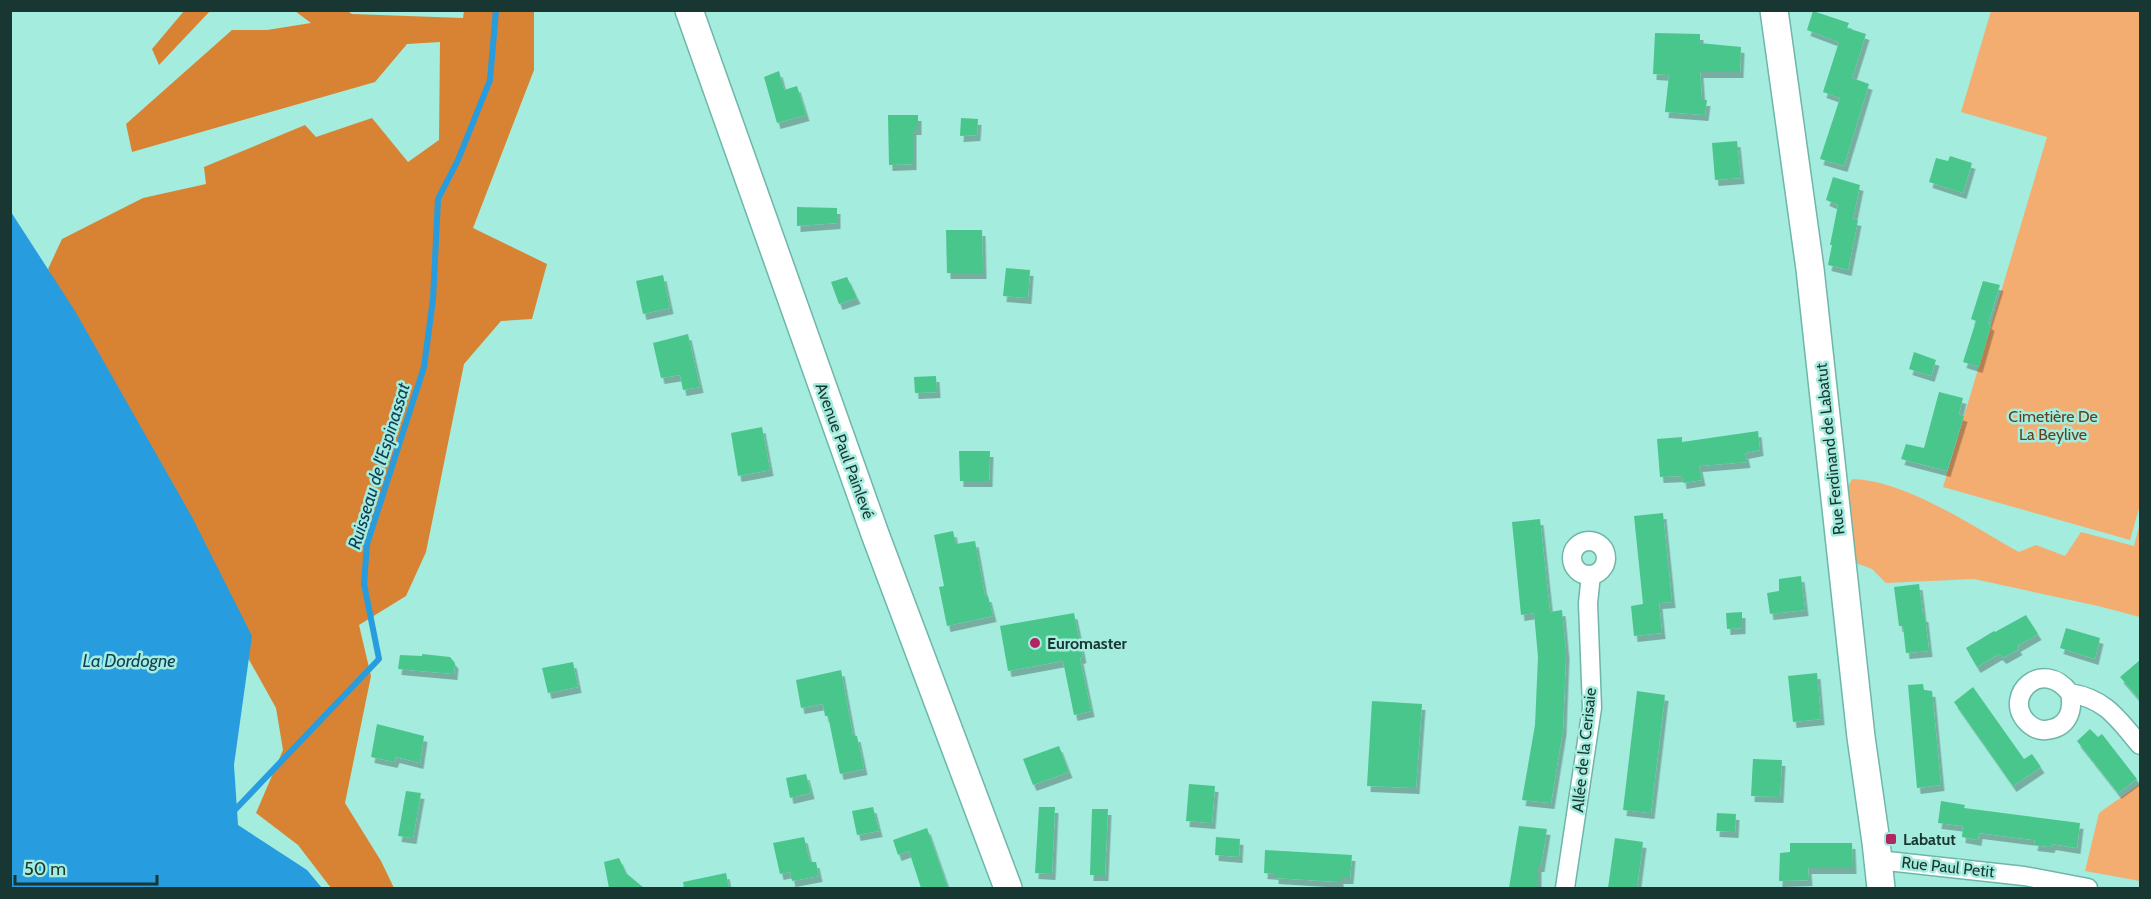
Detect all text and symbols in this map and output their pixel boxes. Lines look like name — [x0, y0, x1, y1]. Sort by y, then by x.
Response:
street label: Rue Ferdinand de Labatut — [1811, 362, 1848, 536]
water label: Ruisseau de l'Espinassat — [343, 380, 415, 552]
street label: Avenue Paul Painlevé — [812, 380, 878, 522]
park label: Cimetière De La Beylive — [2008, 407, 2098, 444]
place label: Euromaster — [1047, 634, 1127, 653]
marker: Euromaster — [1028, 636, 1042, 650]
water label: La Dordogne — [83, 650, 175, 672]
street label: Allée de la Cerisaie — [1568, 687, 1600, 813]
place label: Labatut — [1903, 830, 1956, 849]
marker: Labatut — [1884, 832, 1898, 846]
scale bar — [15, 848, 158, 886]
street label: Rue Paul Petit — [1901, 853, 1996, 881]
text: 50 m — [24, 858, 66, 880]

